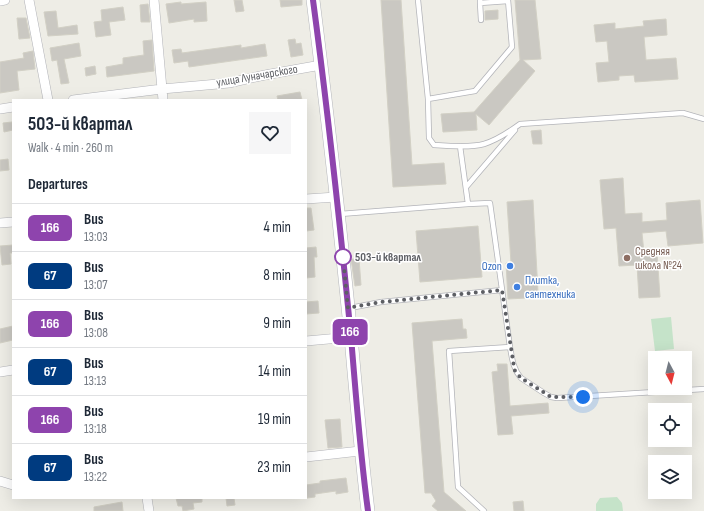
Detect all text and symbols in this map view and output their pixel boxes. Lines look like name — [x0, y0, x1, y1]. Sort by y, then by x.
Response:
street label: улица Луначарского — [215, 61, 299, 91]
button: heart — [249, 112, 291, 154]
text: 503-й квартал — [28, 113, 133, 136]
text: Walk · 4 min · 260 m — [28, 140, 113, 156]
text: Departures — [28, 175, 88, 194]
text: Bus — [84, 210, 103, 229]
text: 4 min — [264, 218, 291, 237]
text: 166 — [41, 219, 59, 236]
text: 13:03 — [84, 229, 108, 245]
place label: Средняя школа №24 — [635, 244, 682, 273]
marker: 503-й квартал — [334, 248, 352, 266]
place label: 503-й квартал — [355, 250, 421, 265]
marker: Средняя школа №24 — [622, 253, 632, 263]
text: Bus — [84, 258, 103, 277]
place label: Ozon — [482, 259, 502, 274]
marker: Ozon — [505, 261, 515, 271]
text: 8 min — [263, 266, 291, 285]
text: 67 — [44, 267, 56, 284]
place label: Плитка, сантехника — [525, 273, 576, 302]
text: 13:07 — [84, 277, 107, 293]
marker: Плитка, сантехника — [512, 282, 522, 292]
text: Bus — [84, 306, 103, 325]
text: 9 min — [263, 314, 291, 333]
text: 166 — [41, 315, 59, 332]
line badge: 166 — [327, 319, 373, 345]
text: 166 — [341, 323, 359, 340]
text: 13:08 — [84, 325, 108, 341]
north arrow — [648, 351, 692, 395]
map controls — [648, 351, 692, 499]
text: Bus — [84, 354, 103, 373]
text: 14 min — [258, 362, 291, 381]
text: 67 — [44, 363, 56, 380]
text: 13:13 — [84, 373, 106, 389]
your location — [573, 387, 593, 407]
text: Bus — [84, 402, 103, 421]
button: locate — [648, 403, 692, 447]
text: 19 min — [258, 410, 291, 429]
text: 166 — [41, 411, 59, 428]
text: 13:18 — [84, 421, 107, 437]
text: Bus — [84, 450, 103, 469]
button: layers — [648, 455, 692, 499]
text: 23 min — [257, 458, 291, 477]
text: 67 — [44, 459, 56, 476]
text: 13:22 — [84, 469, 107, 485]

